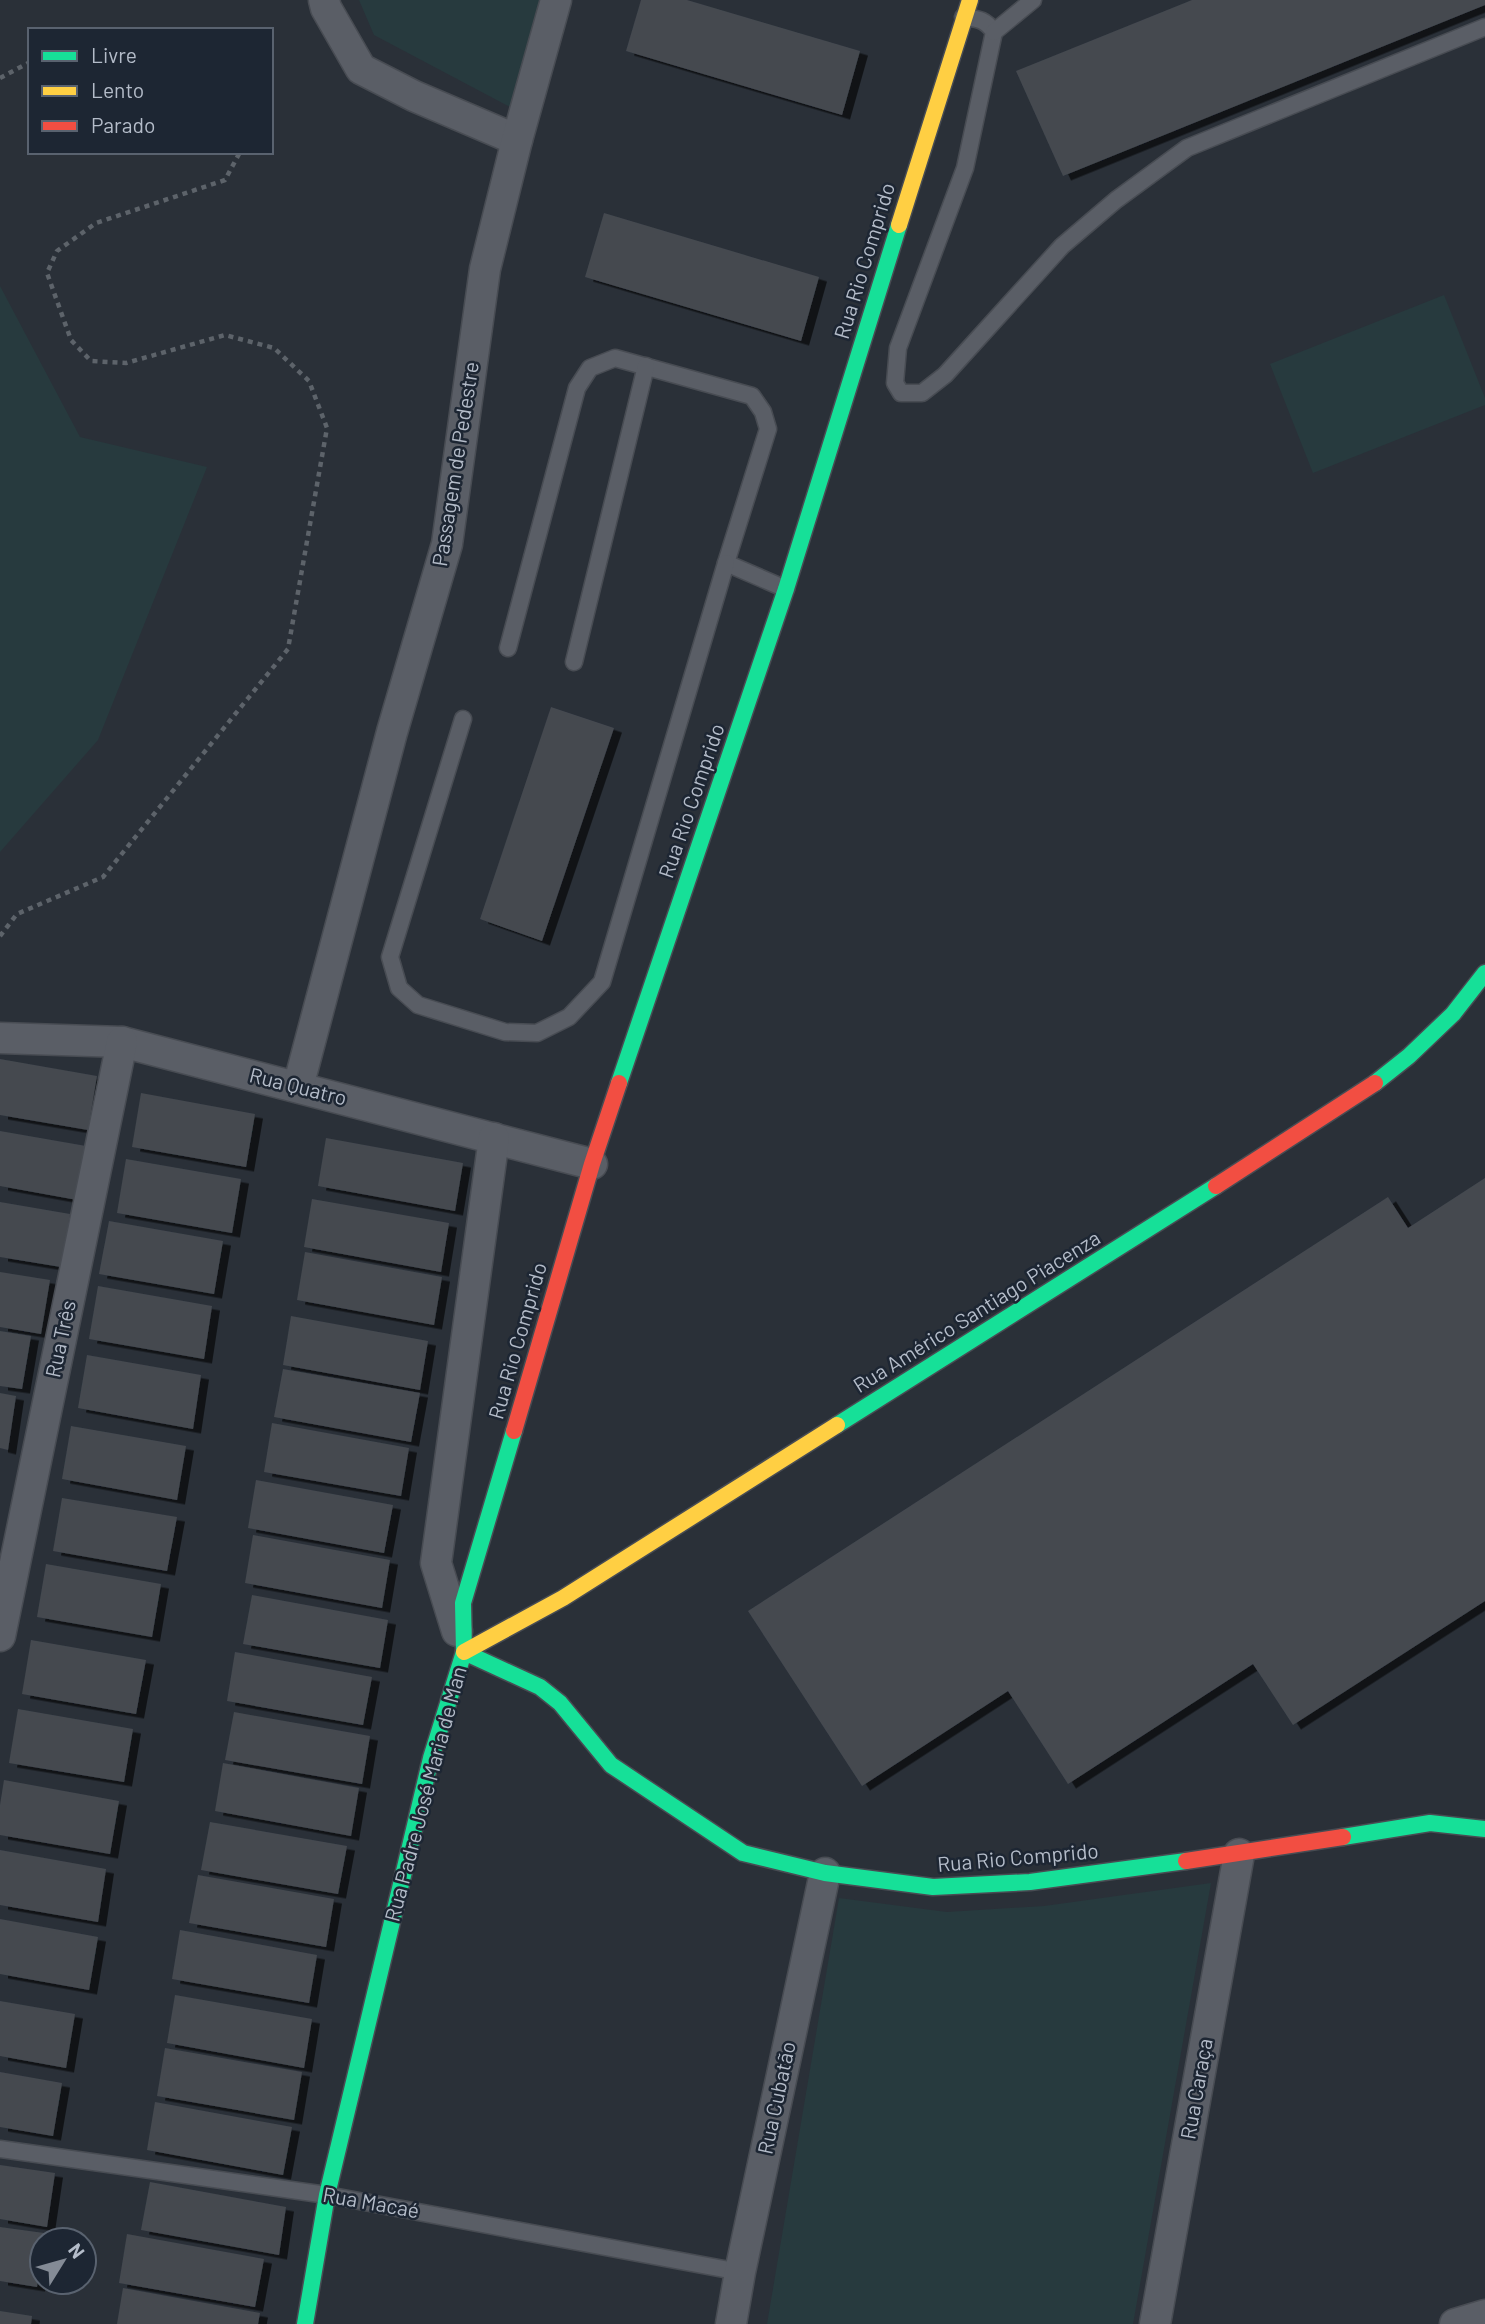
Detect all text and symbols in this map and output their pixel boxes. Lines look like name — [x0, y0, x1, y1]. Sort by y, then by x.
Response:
legend — [28, 28, 273, 154]
text: Livre — [91, 42, 137, 67]
text: Lento — [91, 77, 144, 102]
text: Parado — [91, 112, 155, 137]
street label: Rua Rio Comprido — [828, 179, 899, 342]
street label: Passagem de Pedestre — [426, 360, 483, 568]
street label: Rua Rio Comprido — [652, 720, 729, 881]
street label: Rua Quatro — [247, 1061, 350, 1110]
street label: Rua Américo Santiago Piacenza — [848, 1224, 1104, 1397]
street label: Rua Rio Comprido — [482, 1259, 551, 1422]
street label: Rua Três — [39, 1298, 80, 1380]
street label: Rua Padre José Maria de Man — [378, 1663, 471, 1924]
street label: Rua Rio Comprido — [936, 1837, 1100, 1876]
street label: Rua Caraça — [1174, 2036, 1217, 2141]
street label: Rua Cubatão — [751, 2039, 800, 2156]
street label: Rua Macaé — [321, 2181, 422, 2222]
north arrow — [28, 2226, 98, 2296]
text: N — [64, 2238, 90, 2262]

